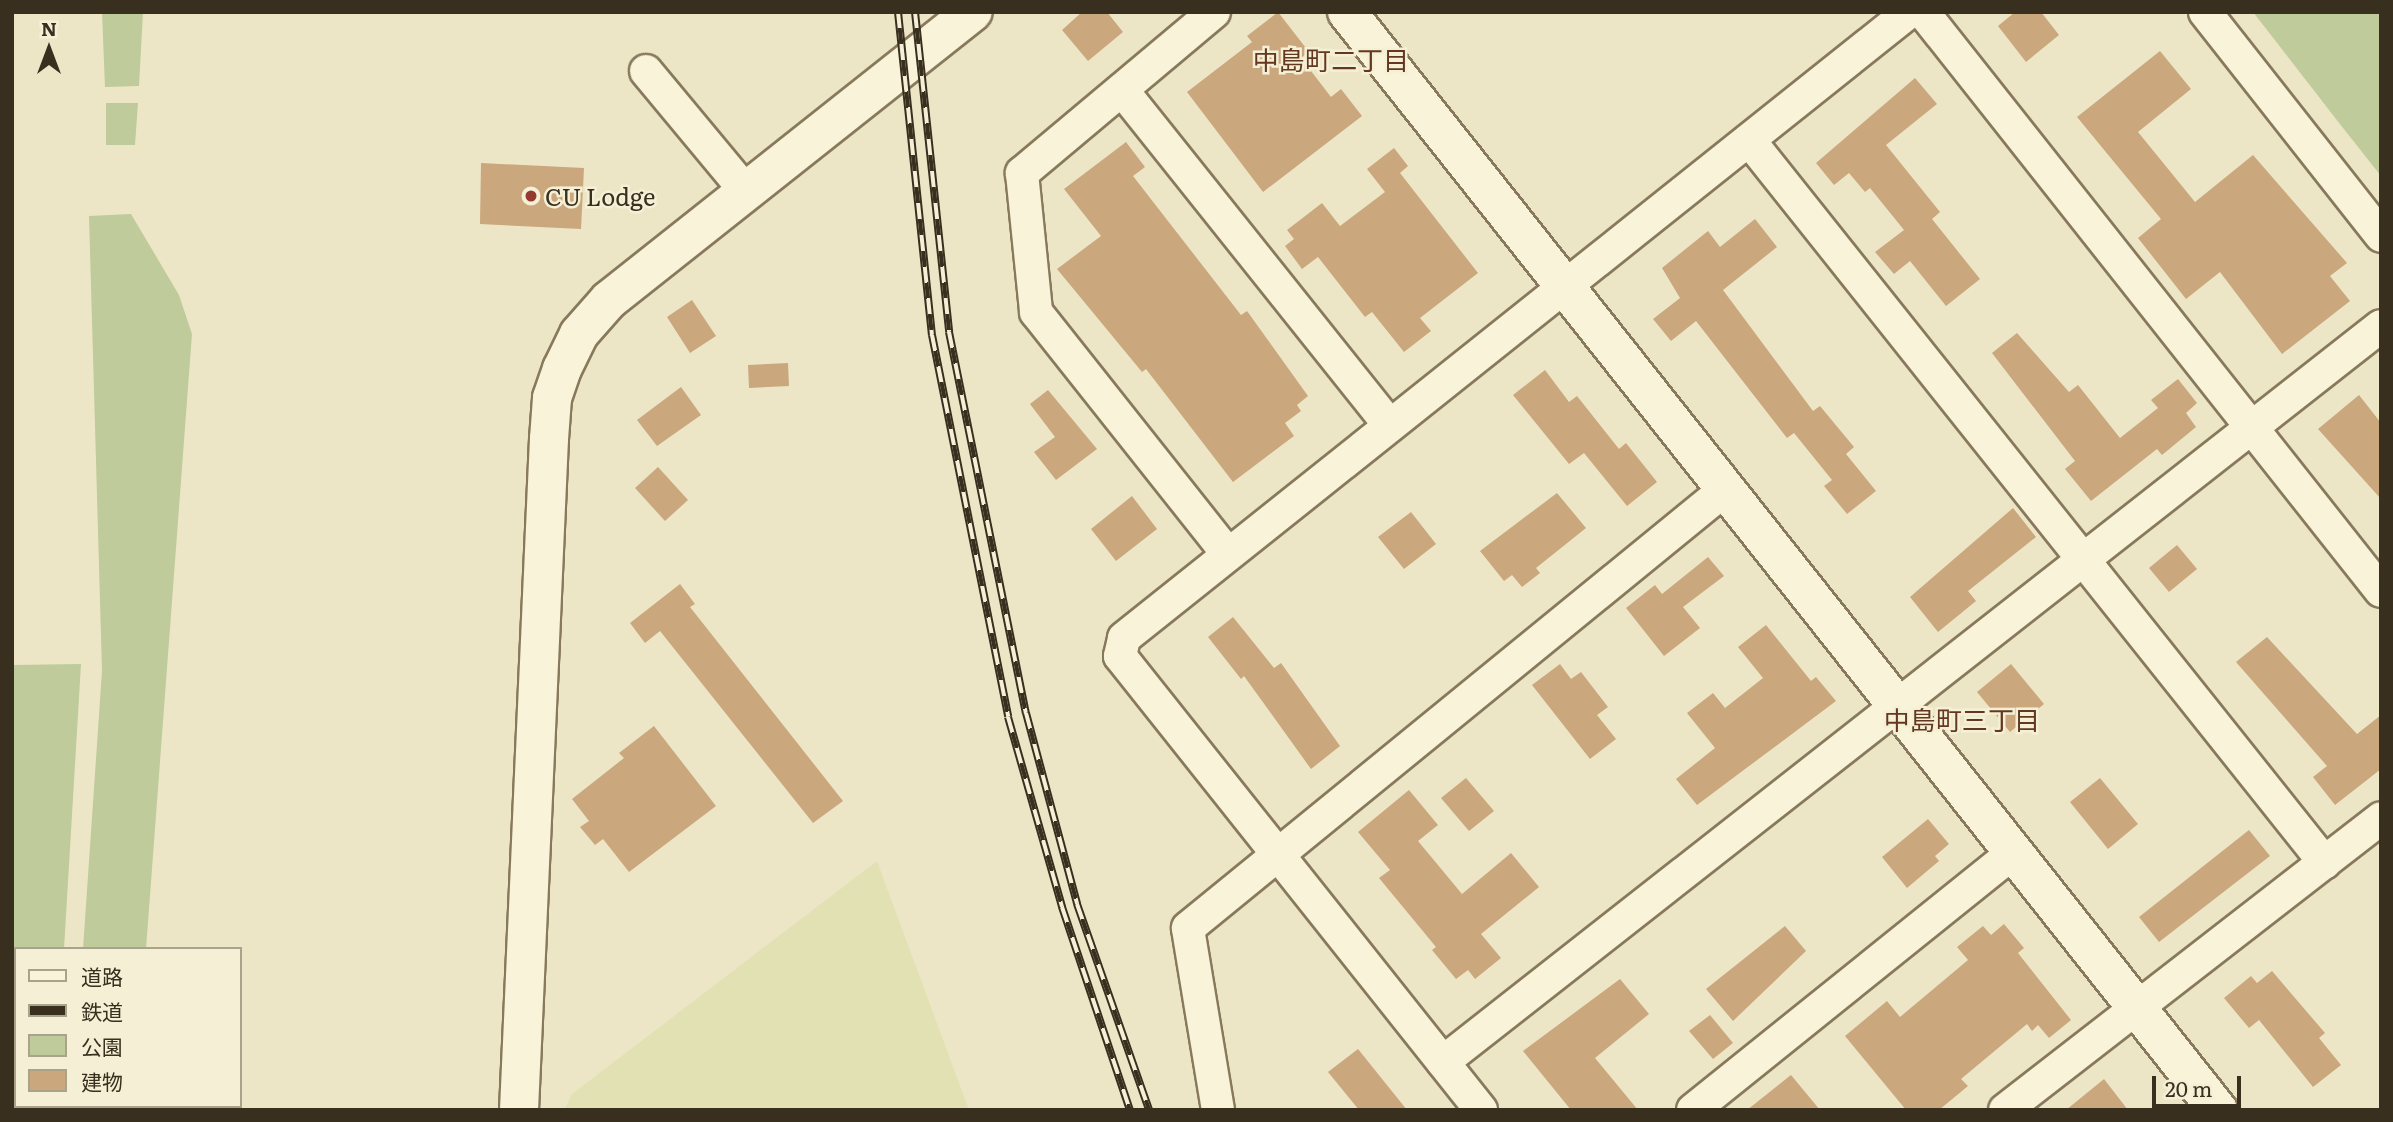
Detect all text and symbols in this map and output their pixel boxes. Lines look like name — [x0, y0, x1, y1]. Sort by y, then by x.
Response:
north arrow — [14, 14, 84, 84]
text: N — [41, 14, 57, 42]
district label: 中島町二丁目 — [1253, 43, 1409, 75]
place label: CU Lodge — [545, 182, 655, 210]
marker: CU Lodge — [523, 188, 539, 204]
district label: 中島町三丁目 — [1884, 703, 2040, 735]
legend — [14, 947, 242, 1108]
text: 道路 — [81, 960, 123, 991]
text: 鉄道 — [81, 995, 123, 1026]
text: 公園 — [81, 1030, 123, 1061]
scale bar — [2155, 1062, 2244, 1106]
text: 建物 — [81, 1065, 123, 1096]
text: 20 m — [2165, 1072, 2212, 1103]

